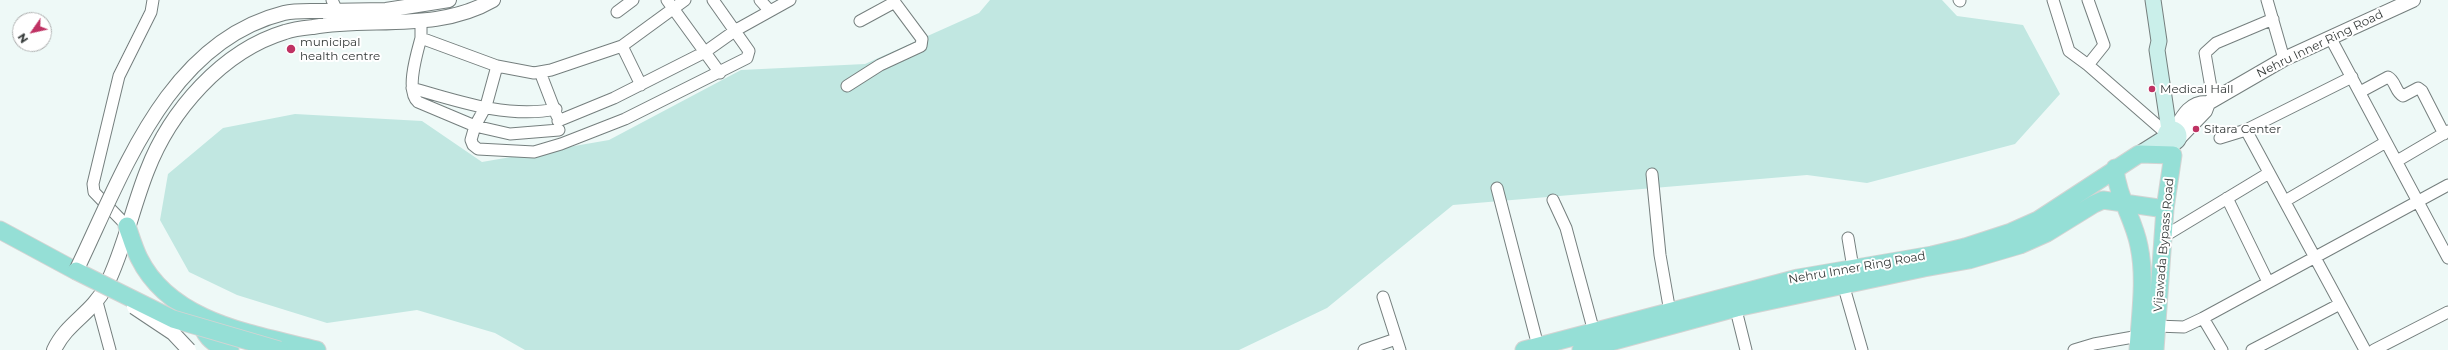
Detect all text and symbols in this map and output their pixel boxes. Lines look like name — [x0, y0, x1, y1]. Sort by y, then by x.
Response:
street label: Nehru Inner Ring Road — [2254, 7, 2386, 81]
north arrow — [12, 12, 52, 52]
text: N — [15, 31, 31, 46]
place label: municipal health centre — [300, 35, 380, 63]
marker: municipal health centre — [285, 43, 297, 55]
place label: Medical Hall — [2160, 82, 2234, 96]
marker: Medical Hall — [2147, 84, 2157, 94]
place label: Sitara Center — [2204, 122, 2281, 136]
marker: Sitara Center — [2191, 124, 2201, 134]
street label: Vijawada Bypass Road — [2151, 177, 2177, 313]
street label: Nehru Inner Ring Road — [1787, 249, 1927, 287]

